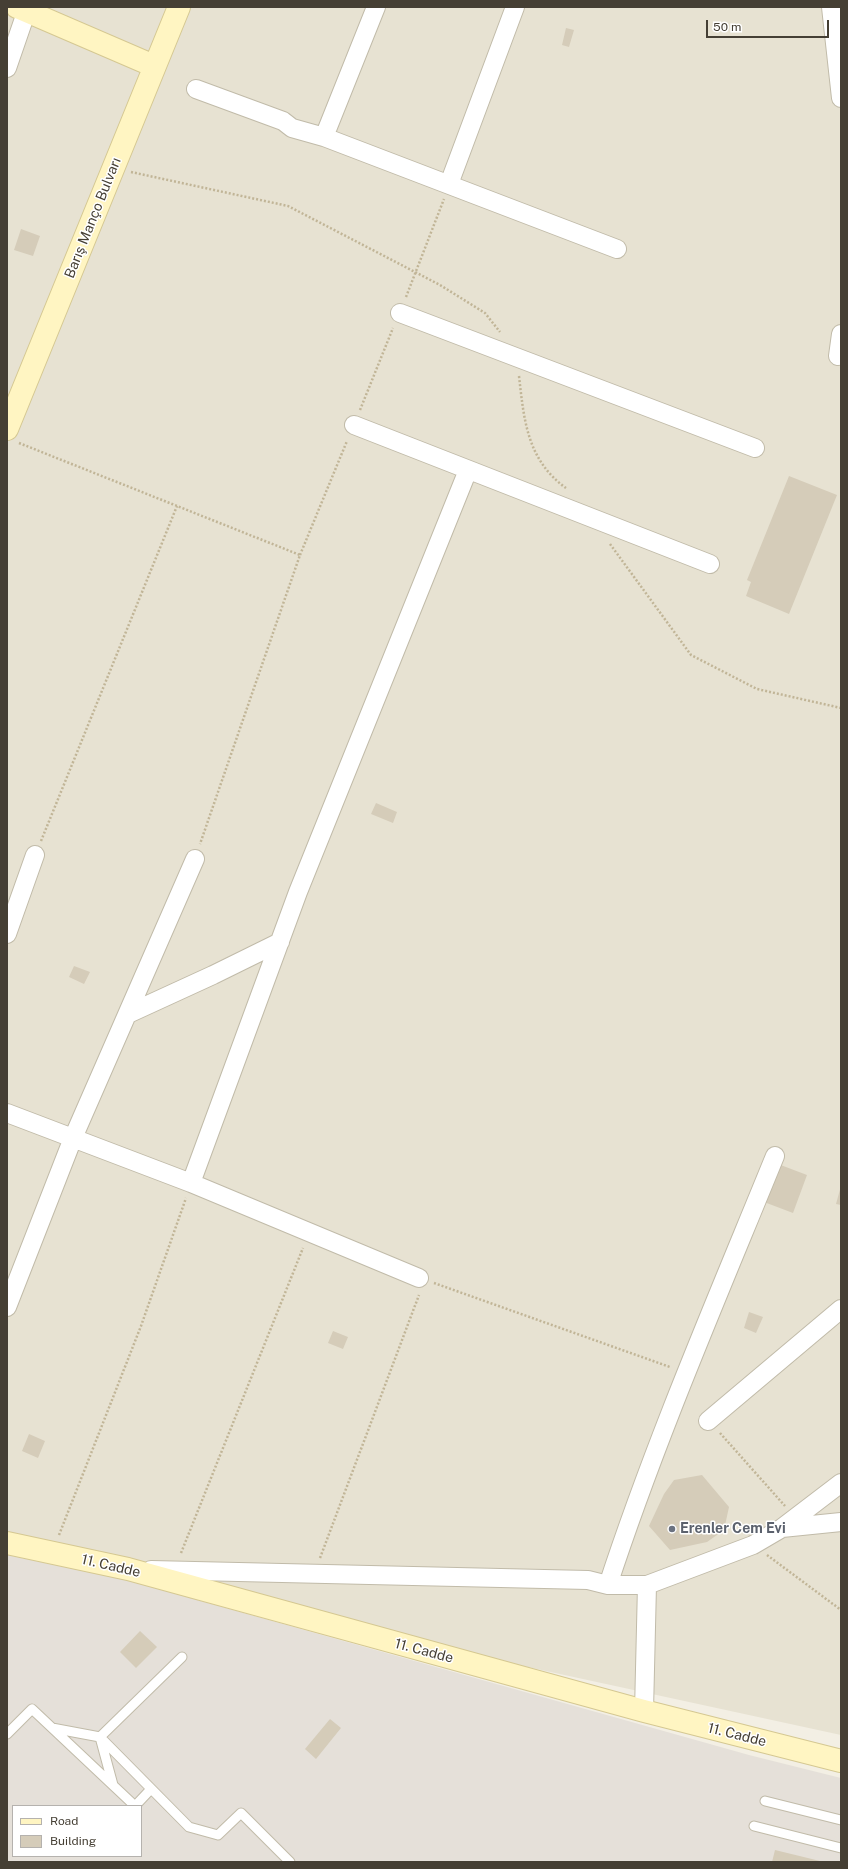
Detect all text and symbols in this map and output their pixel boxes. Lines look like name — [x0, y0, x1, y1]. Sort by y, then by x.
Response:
scale bar — [708, 12, 831, 38]
text: 50 m — [713, 20, 741, 34]
street label: Barış Manço Bulvarı — [61, 155, 125, 281]
place label: Erenler Cem Evi — [680, 1521, 786, 1537]
marker: Erenler Cem Evi — [667, 1524, 677, 1534]
street label: 11. Cadde — [80, 1551, 142, 1581]
street label: 11. Cadde — [393, 1635, 455, 1667]
street label: 11. Cadde — [706, 1720, 768, 1750]
legend — [12, 1805, 142, 1857]
text: Road — [50, 1814, 78, 1828]
text: Building — [50, 1834, 96, 1848]

